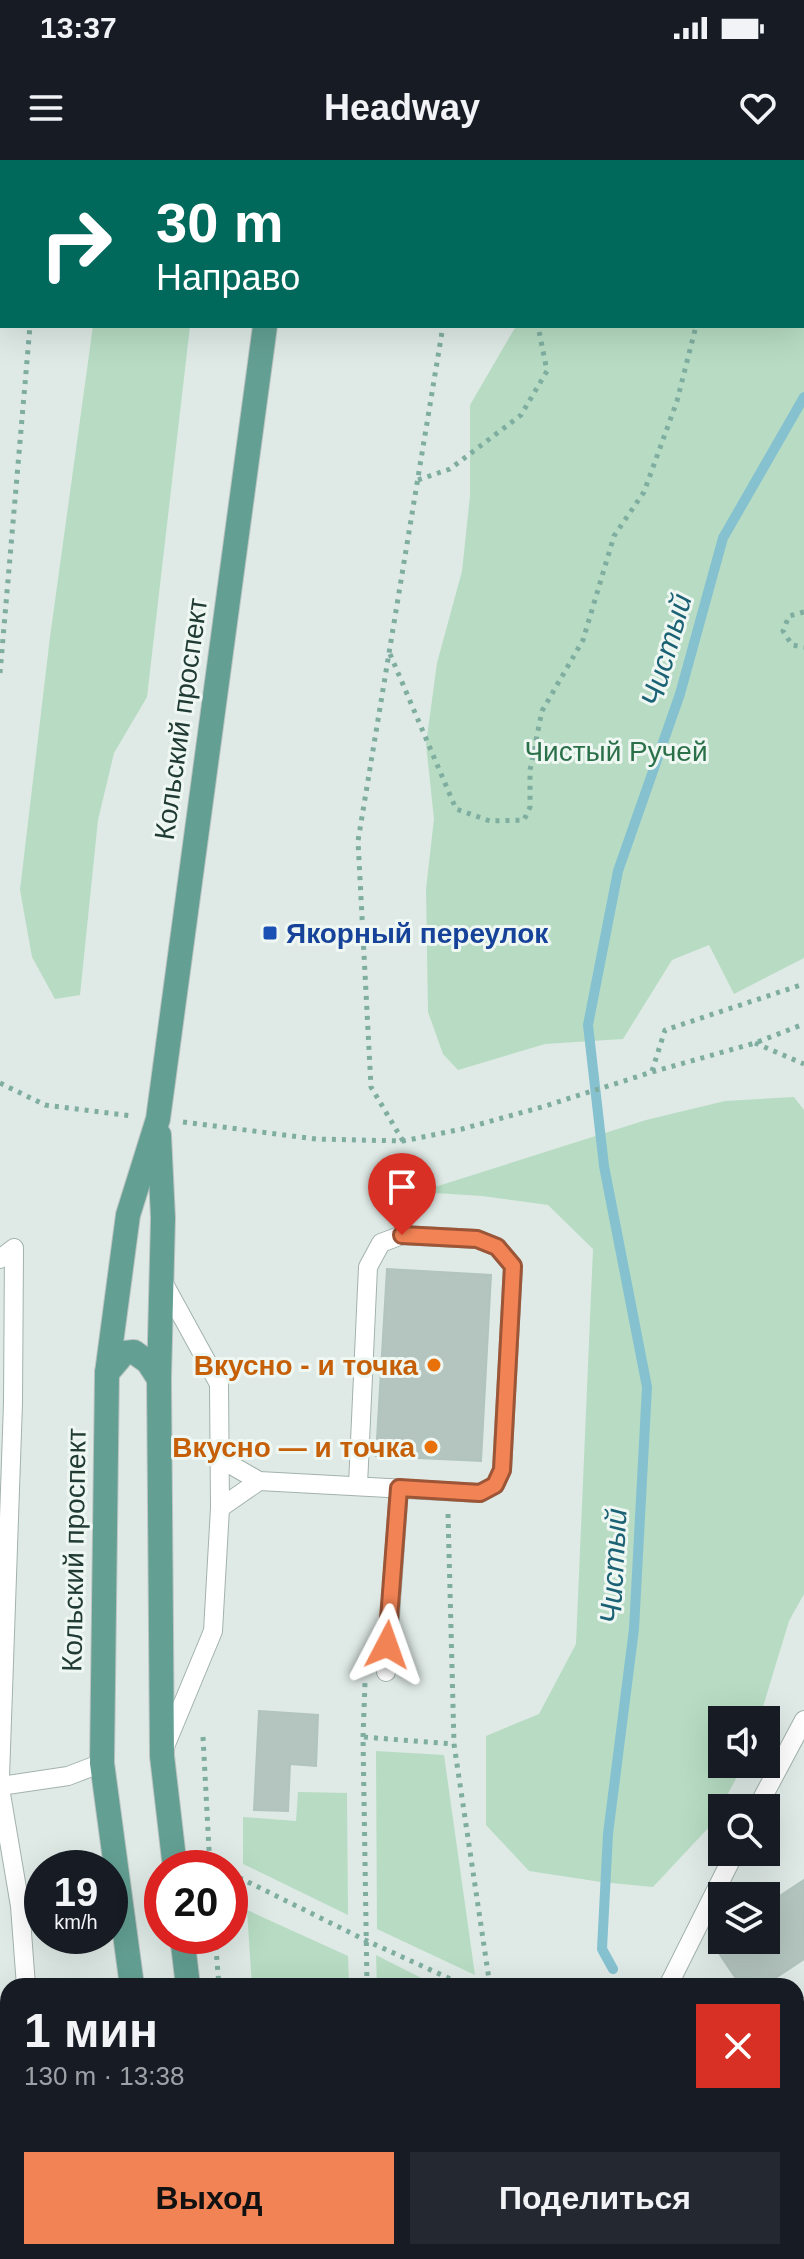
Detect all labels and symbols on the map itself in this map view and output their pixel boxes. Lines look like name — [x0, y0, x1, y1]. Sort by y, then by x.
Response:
water label: Чистый — [634, 590, 698, 710]
street label: Кольский проспект — [149, 596, 213, 842]
park label: Чистый Ручей — [524, 736, 708, 767]
place label: Якорный переулок — [286, 918, 549, 949]
marker: Якорный переулок — [261, 924, 279, 942]
pin — [368, 1153, 436, 1235]
place label: Вкусно - и точка — [194, 1350, 418, 1381]
marker: Вкусно - и точка — [425, 1356, 443, 1374]
street label: Кольский проспект — [56, 1428, 92, 1672]
place label: Вкусно — и точка — [172, 1432, 415, 1463]
marker: Вкусно — и точка — [422, 1438, 440, 1456]
water label: Чистый — [593, 1507, 633, 1625]
position arrow — [345, 1603, 429, 1687]
speed limit sign: 20 — [144, 1850, 248, 1954]

